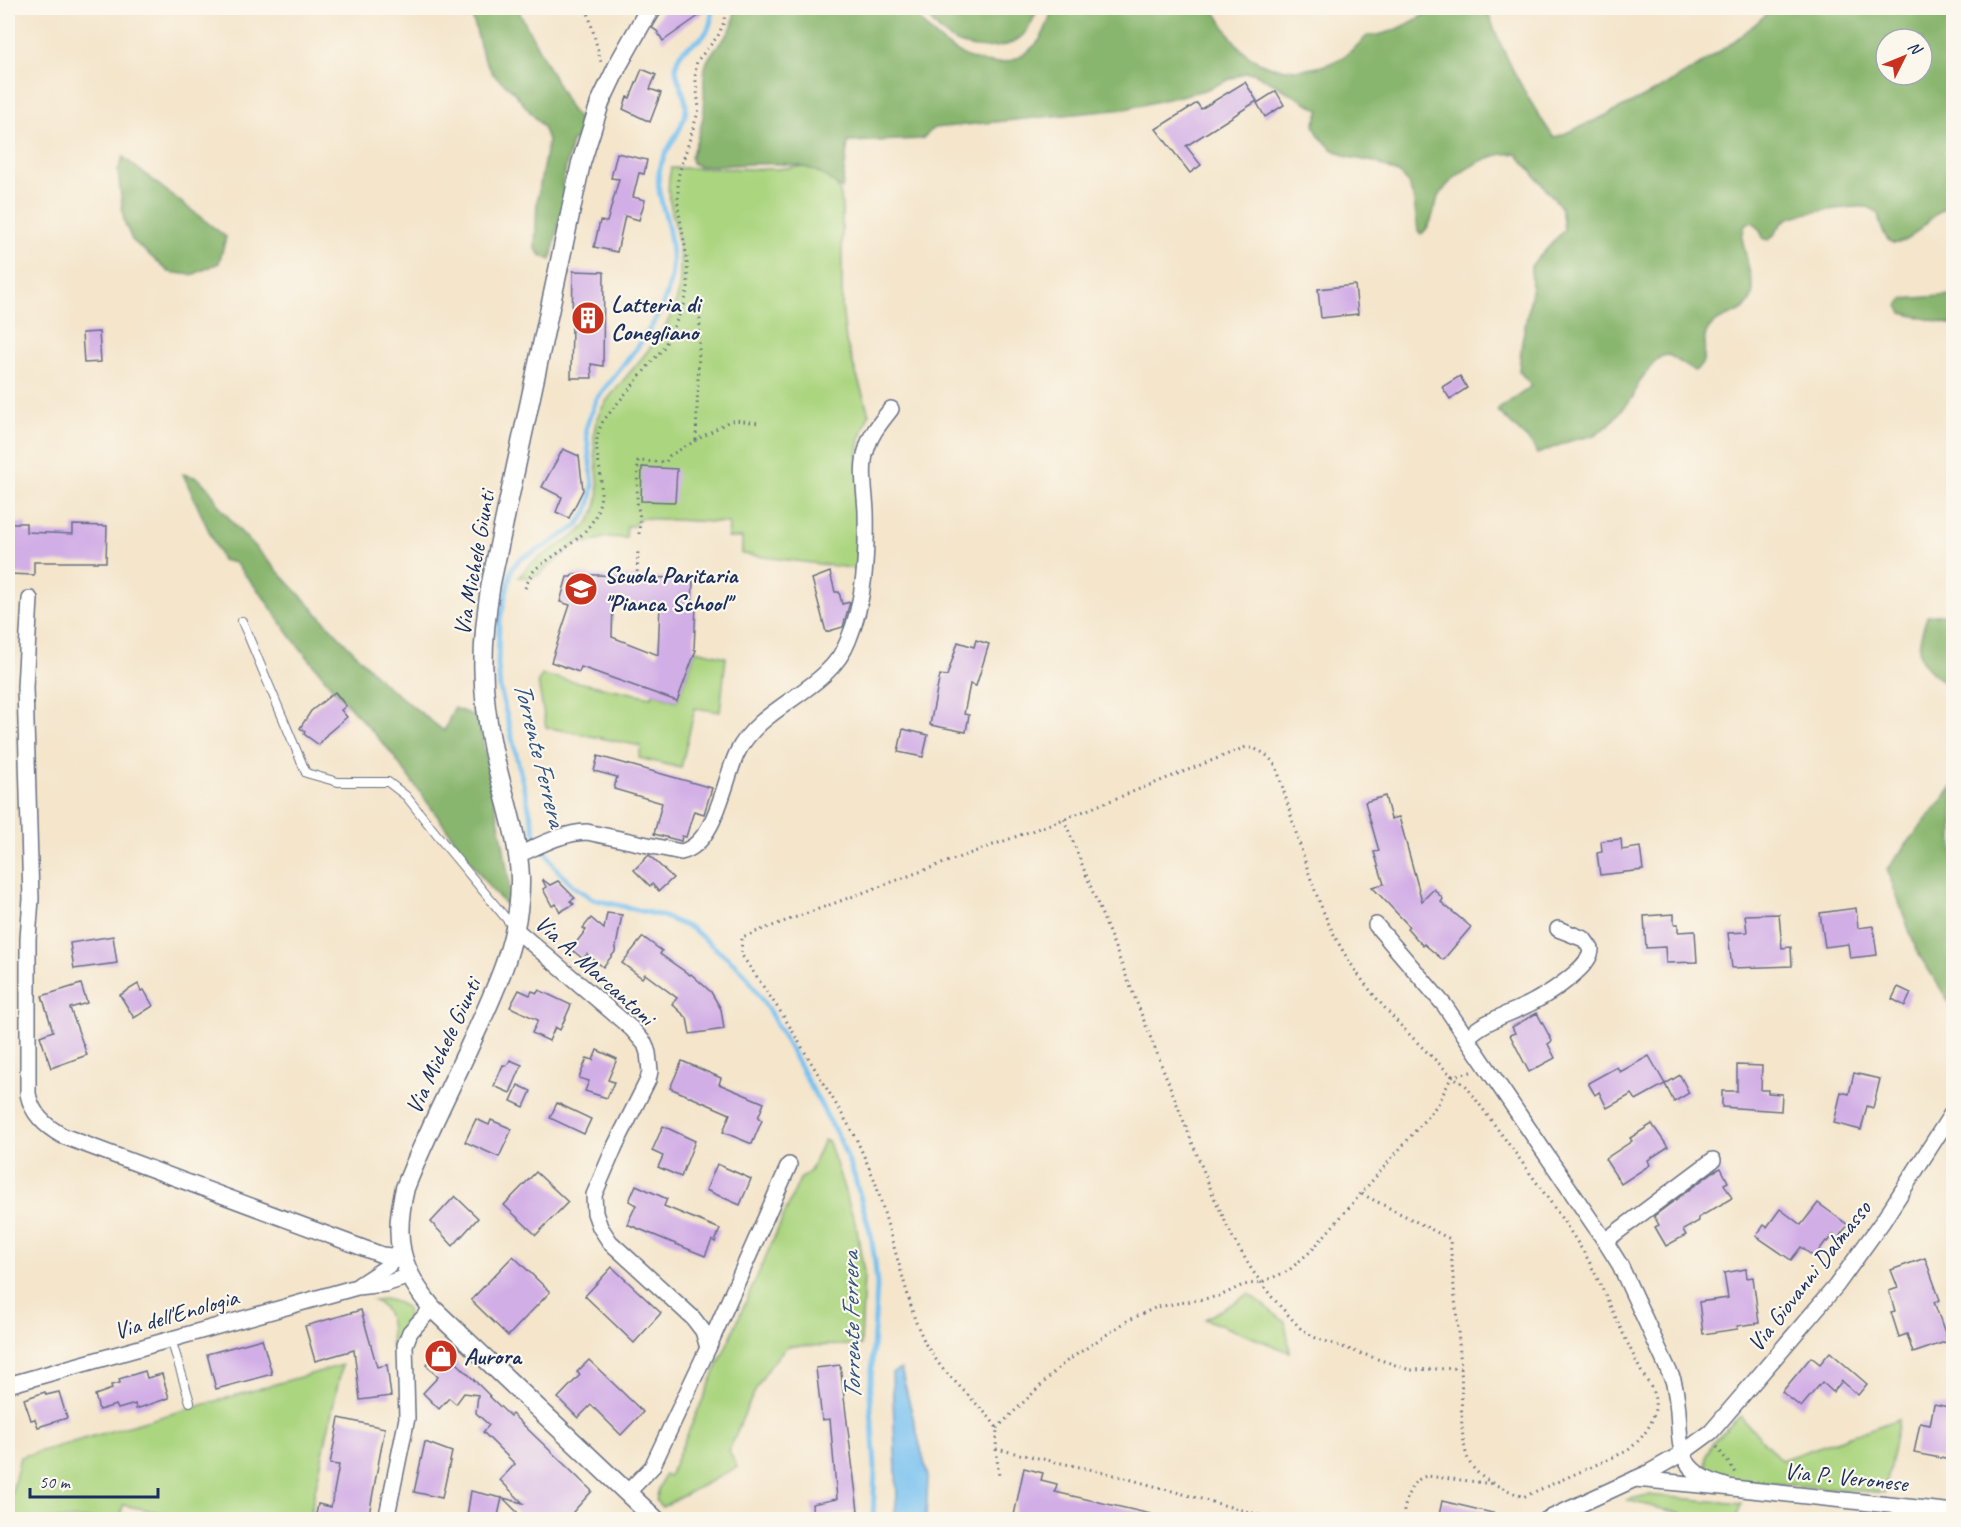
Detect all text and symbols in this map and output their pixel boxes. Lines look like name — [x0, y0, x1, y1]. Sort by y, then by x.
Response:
north arrow — [1874, 27, 1934, 87]
text: N — [1904, 37, 1927, 60]
place label: Latteria di Conegliano — [611, 289, 703, 347]
building icon: Latteria di Conegliano — [570, 300, 606, 336]
street label: Via Michele Giunti — [446, 486, 502, 638]
place label: Scuola Paritaria "Pianca School" — [604, 560, 740, 618]
school or university icon: Scuola Paritaria "Pianca School" — [563, 571, 599, 607]
water label: Torrente Ferrera — [506, 678, 575, 833]
street label: Via A. Marcantoni — [529, 908, 663, 1033]
street label: Via Michele Giunti — [398, 971, 489, 1119]
street label: Via Giovanni Dalmasso — [1741, 1193, 1878, 1358]
water label: Torrente Ferrera — [833, 1248, 869, 1400]
street label: Via dell'Enologia — [110, 1282, 243, 1346]
shop icon: Aurora — [423, 1338, 459, 1374]
place label: Aurora — [464, 1341, 523, 1371]
street label: Via P. Veronese — [1783, 1456, 1911, 1499]
scale bar — [30, 1461, 158, 1499]
text: 50 m — [39, 1471, 72, 1493]

